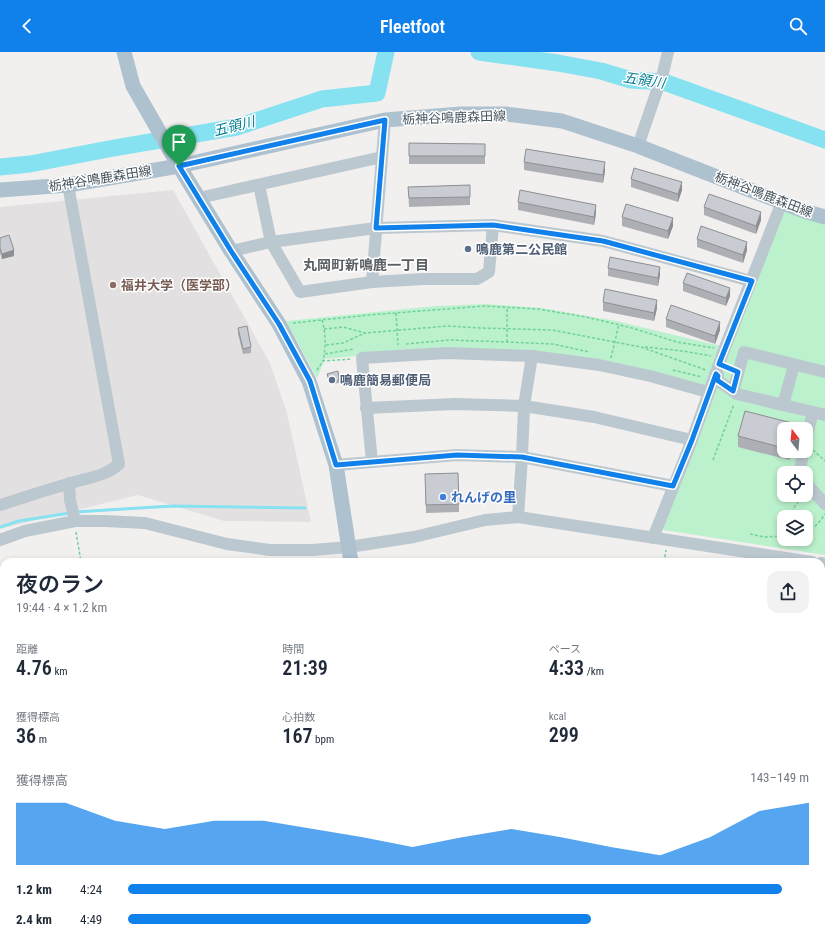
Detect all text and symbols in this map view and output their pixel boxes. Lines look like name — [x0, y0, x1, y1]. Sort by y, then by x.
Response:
icon: back — [16, 15, 38, 37]
icon: search — [787, 15, 809, 37]
text: Fleetfoot — [380, 16, 445, 37]
water label: 五領川 — [622, 69, 668, 91]
street label: 栃神谷鳴鹿森田線 — [402, 108, 506, 127]
water label: 五領川 — [212, 113, 258, 139]
pin — [162, 125, 196, 166]
icon: arrive — [168, 131, 190, 153]
street label: 栃神谷鳴鹿森田線 — [48, 163, 153, 194]
street label: 栃神谷鳴鹿森田線 — [713, 169, 815, 220]
place label: 鳴鹿第二公民館 — [476, 242, 567, 257]
marker: 鳴鹿第二公民館 — [463, 244, 473, 254]
district label: 丸岡町新鳴鹿一丁目 — [303, 257, 429, 273]
place label: 福井大学（医学部） — [121, 278, 238, 293]
marker: 福井大学（医学部） — [108, 280, 118, 290]
place label: 鳴鹿簡易郵便局 — [340, 373, 431, 388]
marker: 鳴鹿簡易郵便局 — [327, 375, 337, 385]
north arrow — [777, 422, 813, 458]
map controls — [777, 422, 813, 546]
button: locate — [777, 466, 813, 502]
place label: れんげの里 — [451, 490, 516, 505]
marker: れんげの里 — [438, 492, 448, 502]
button: layers — [777, 510, 813, 546]
button: share — [767, 571, 809, 613]
text: 夜のラン — [16, 572, 104, 597]
text: 19:44 · 4 × 1.2 km — [16, 600, 107, 615]
text: 距離 — [16, 643, 38, 656]
text: 時間 — [282, 643, 304, 656]
text: ペース — [549, 643, 581, 656]
text: 4.76 — [16, 656, 52, 680]
text: 21:39 — [282, 656, 328, 680]
text: 4:33 — [549, 656, 584, 680]
text: km — [52, 665, 68, 678]
text: /km — [584, 665, 604, 678]
text: kcal — [549, 710, 566, 723]
text: 獲得標高 — [16, 711, 60, 724]
text: 心拍数 — [282, 711, 315, 724]
text: 299 — [549, 723, 579, 747]
text: 36 — [16, 724, 36, 748]
text: 167 — [282, 724, 313, 748]
text: m — [36, 733, 47, 746]
text: bpm — [313, 733, 334, 746]
text: 143–149 m — [750, 770, 809, 785]
text: 獲得標高 — [16, 773, 68, 788]
text: 1.2 km — [16, 882, 52, 897]
text: 4:24 — [80, 882, 102, 897]
text: 2.4 km — [16, 912, 52, 927]
text: 4:49 — [80, 912, 102, 927]

